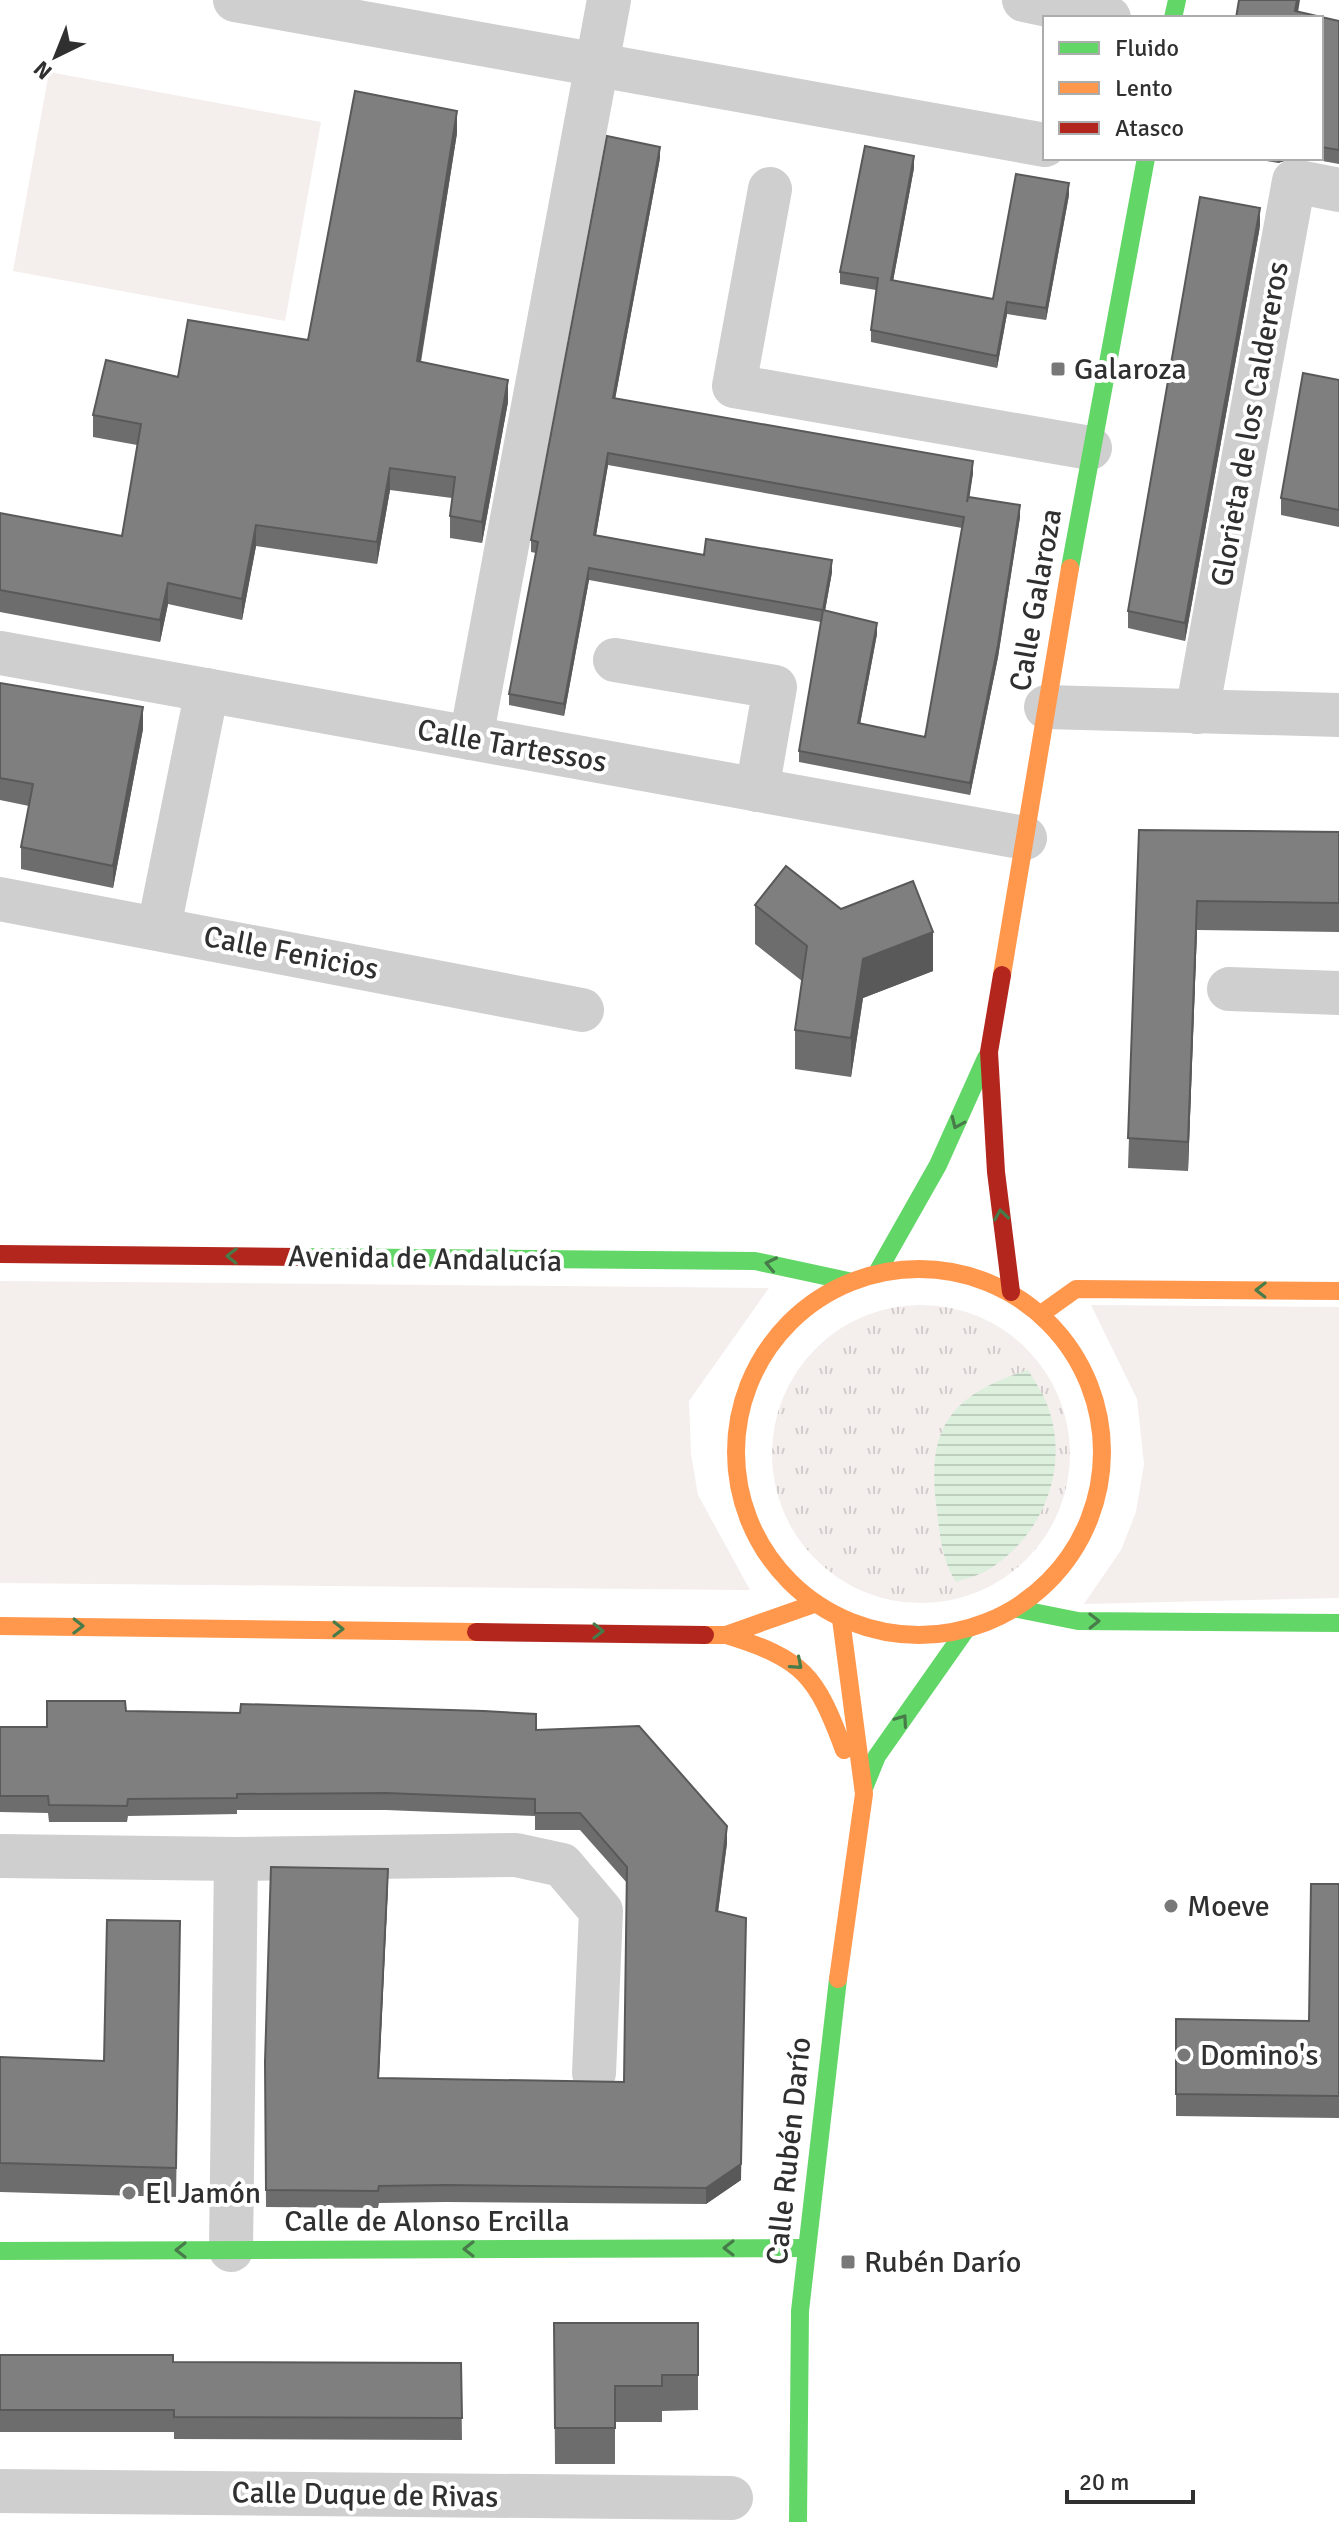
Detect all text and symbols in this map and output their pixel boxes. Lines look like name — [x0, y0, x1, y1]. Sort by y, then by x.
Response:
north arrow — [16, 16, 96, 96]
legend — [1043, 16, 1323, 160]
text: Fluido — [1115, 33, 1179, 63]
text: N — [28, 55, 58, 85]
text: Lento — [1115, 73, 1173, 103]
text: Atasco — [1115, 113, 1184, 143]
street label: Glorieta de los Caldereros — [1203, 259, 1297, 589]
place label: Galaroza — [1074, 351, 1187, 388]
marker: Galaroza — [1049, 360, 1067, 378]
street label: Calle Galaroza — [1002, 506, 1070, 694]
street label: Calle Tartessos — [415, 711, 609, 781]
street label: Calle Fenicios — [200, 918, 382, 988]
one-way arrow — [951, 1115, 967, 1129]
one-way arrow — [993, 1208, 1010, 1222]
street label: Avenida de Andalucía — [288, 1238, 562, 1280]
one-way arrow — [225, 1248, 238, 1265]
one-way arrow — [765, 1256, 779, 1273]
one-way arrow — [1254, 1281, 1267, 1299]
one-way arrow — [1088, 1612, 1101, 1630]
one-way arrow — [72, 1617, 85, 1635]
one-way arrow — [332, 1620, 345, 1638]
one-way arrow — [592, 1623, 605, 1640]
one-way arrow — [788, 1655, 803, 1669]
one-way arrow — [892, 1714, 907, 1728]
place label: Moeve — [1187, 1888, 1270, 1925]
marker: Moeve — [1162, 1897, 1180, 1915]
street label: Calle Rubén Darío — [759, 2035, 819, 2267]
place label: Domino's — [1200, 2037, 1318, 2074]
marker: Domino's — [1175, 2046, 1193, 2064]
place label: El Jamón — [145, 2175, 261, 2212]
marker: El Jamón — [120, 2184, 138, 2202]
street label: Calle de Alonso Ercilla — [284, 2203, 570, 2240]
one-way arrow — [722, 2239, 735, 2256]
one-way arrow — [462, 2240, 475, 2258]
one-way arrow — [174, 2241, 187, 2259]
place label: Rubén Darío — [864, 2244, 1021, 2281]
marker: Rubén Darío — [839, 2253, 857, 2271]
scale bar — [1067, 2454, 1193, 2504]
text: 20 m — [1079, 2467, 1129, 2497]
street label: Calle Duque de Rivas — [231, 2474, 499, 2516]

